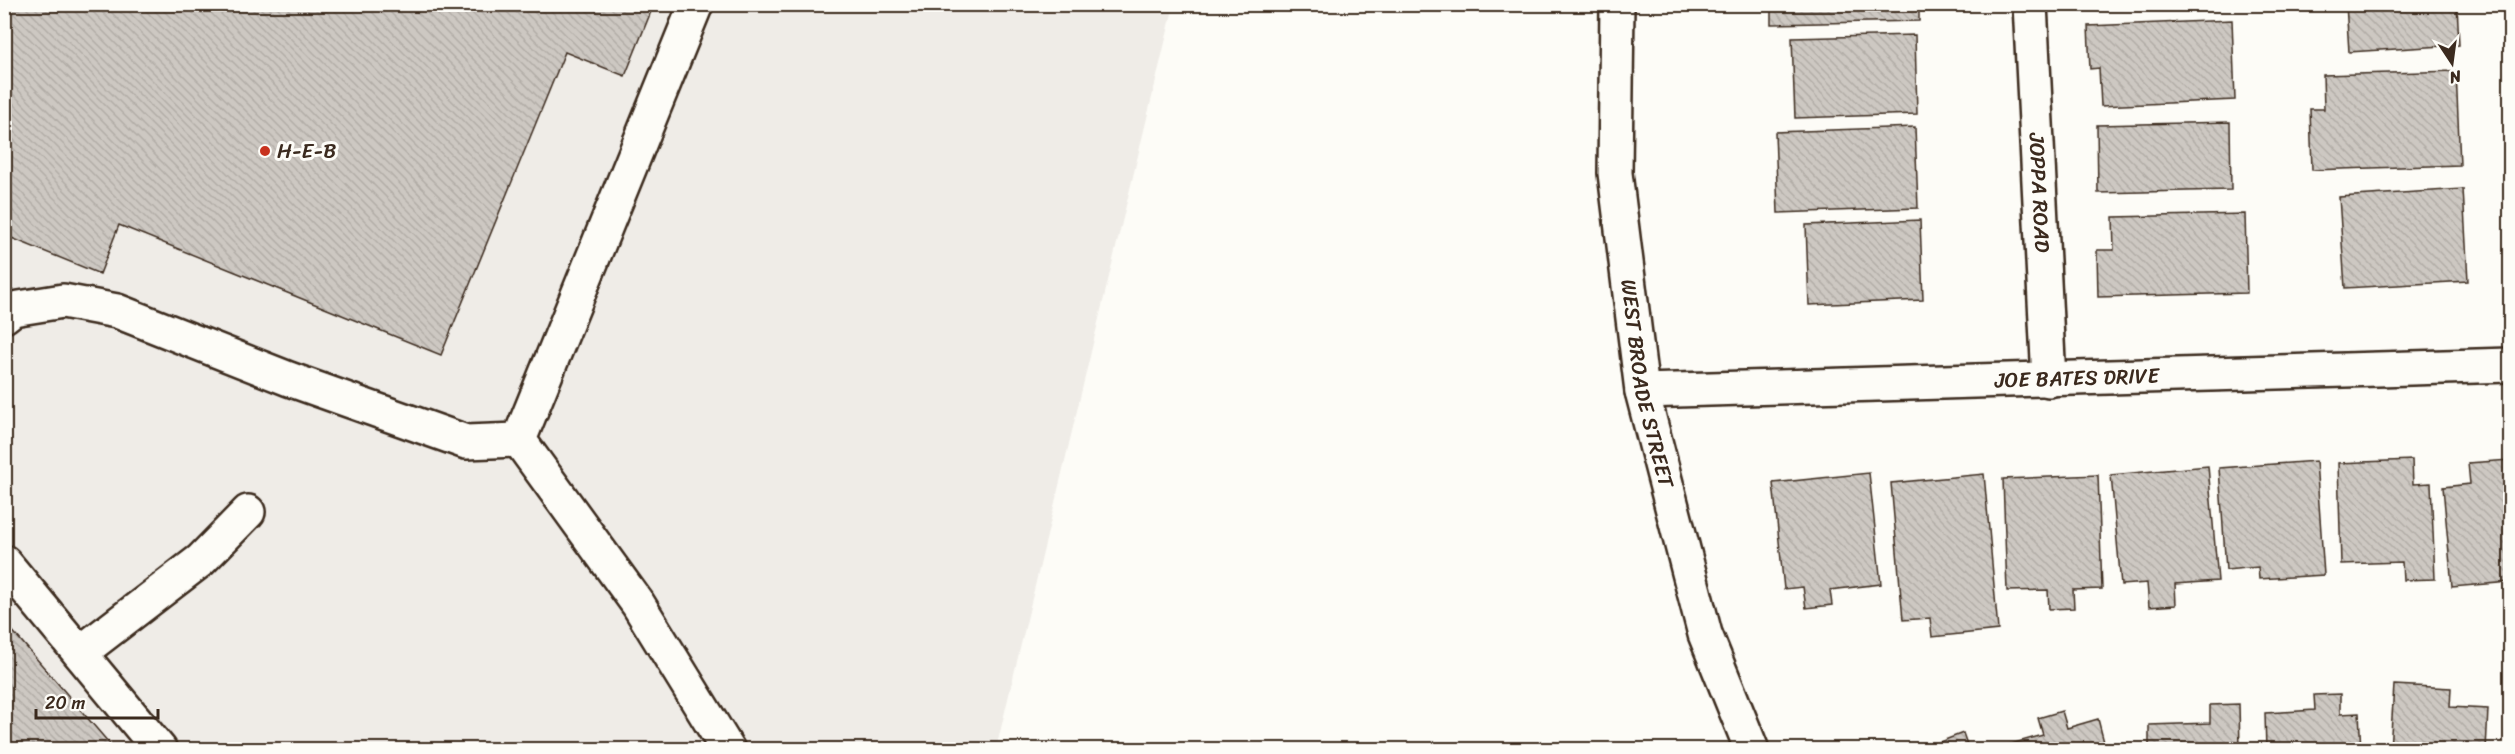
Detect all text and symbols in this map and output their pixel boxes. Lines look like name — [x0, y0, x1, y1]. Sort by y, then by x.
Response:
north arrow — [2422, 33, 2482, 93]
text: N — [2446, 62, 2465, 93]
street label: JOPPA ROAD — [2017, 131, 2062, 254]
place label: H-E-B — [277, 132, 336, 170]
marker: H-E-B — [258, 144, 272, 158]
street label: WEST BROADE STREET — [1609, 277, 1686, 493]
street label: JOE BATES DRIVE — [1993, 356, 2161, 399]
scale bar — [36, 682, 158, 720]
text: 20 m — [45, 687, 85, 719]

